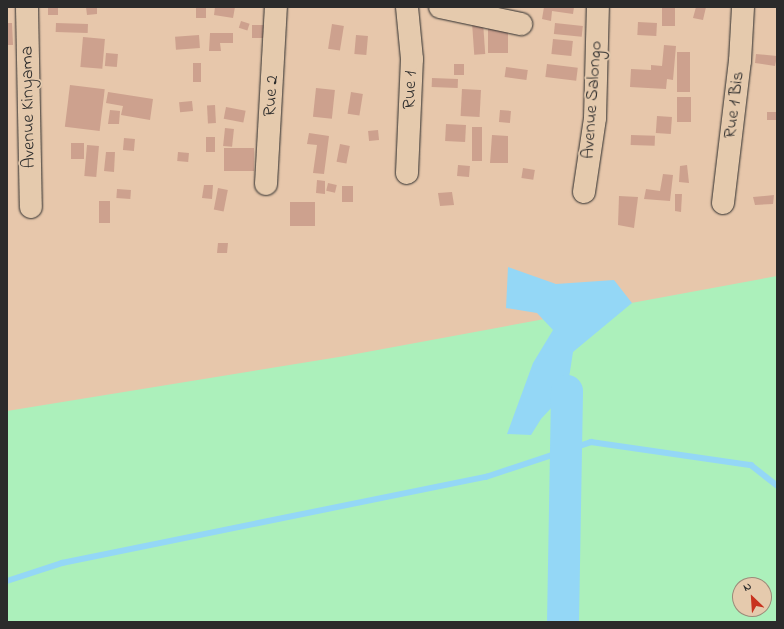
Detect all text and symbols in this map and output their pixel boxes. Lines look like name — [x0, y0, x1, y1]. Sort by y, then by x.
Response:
street label: Avenue Salongo — [578, 40, 608, 160]
street label: Avenue Kinyama — [17, 46, 41, 168]
street label: Rue 1 — [399, 70, 423, 110]
street label: Rue 1 Bis — [720, 70, 750, 140]
street label: Rue 2 — [260, 74, 284, 118]
north arrow — [732, 577, 772, 617]
text: N — [741, 578, 754, 596]

